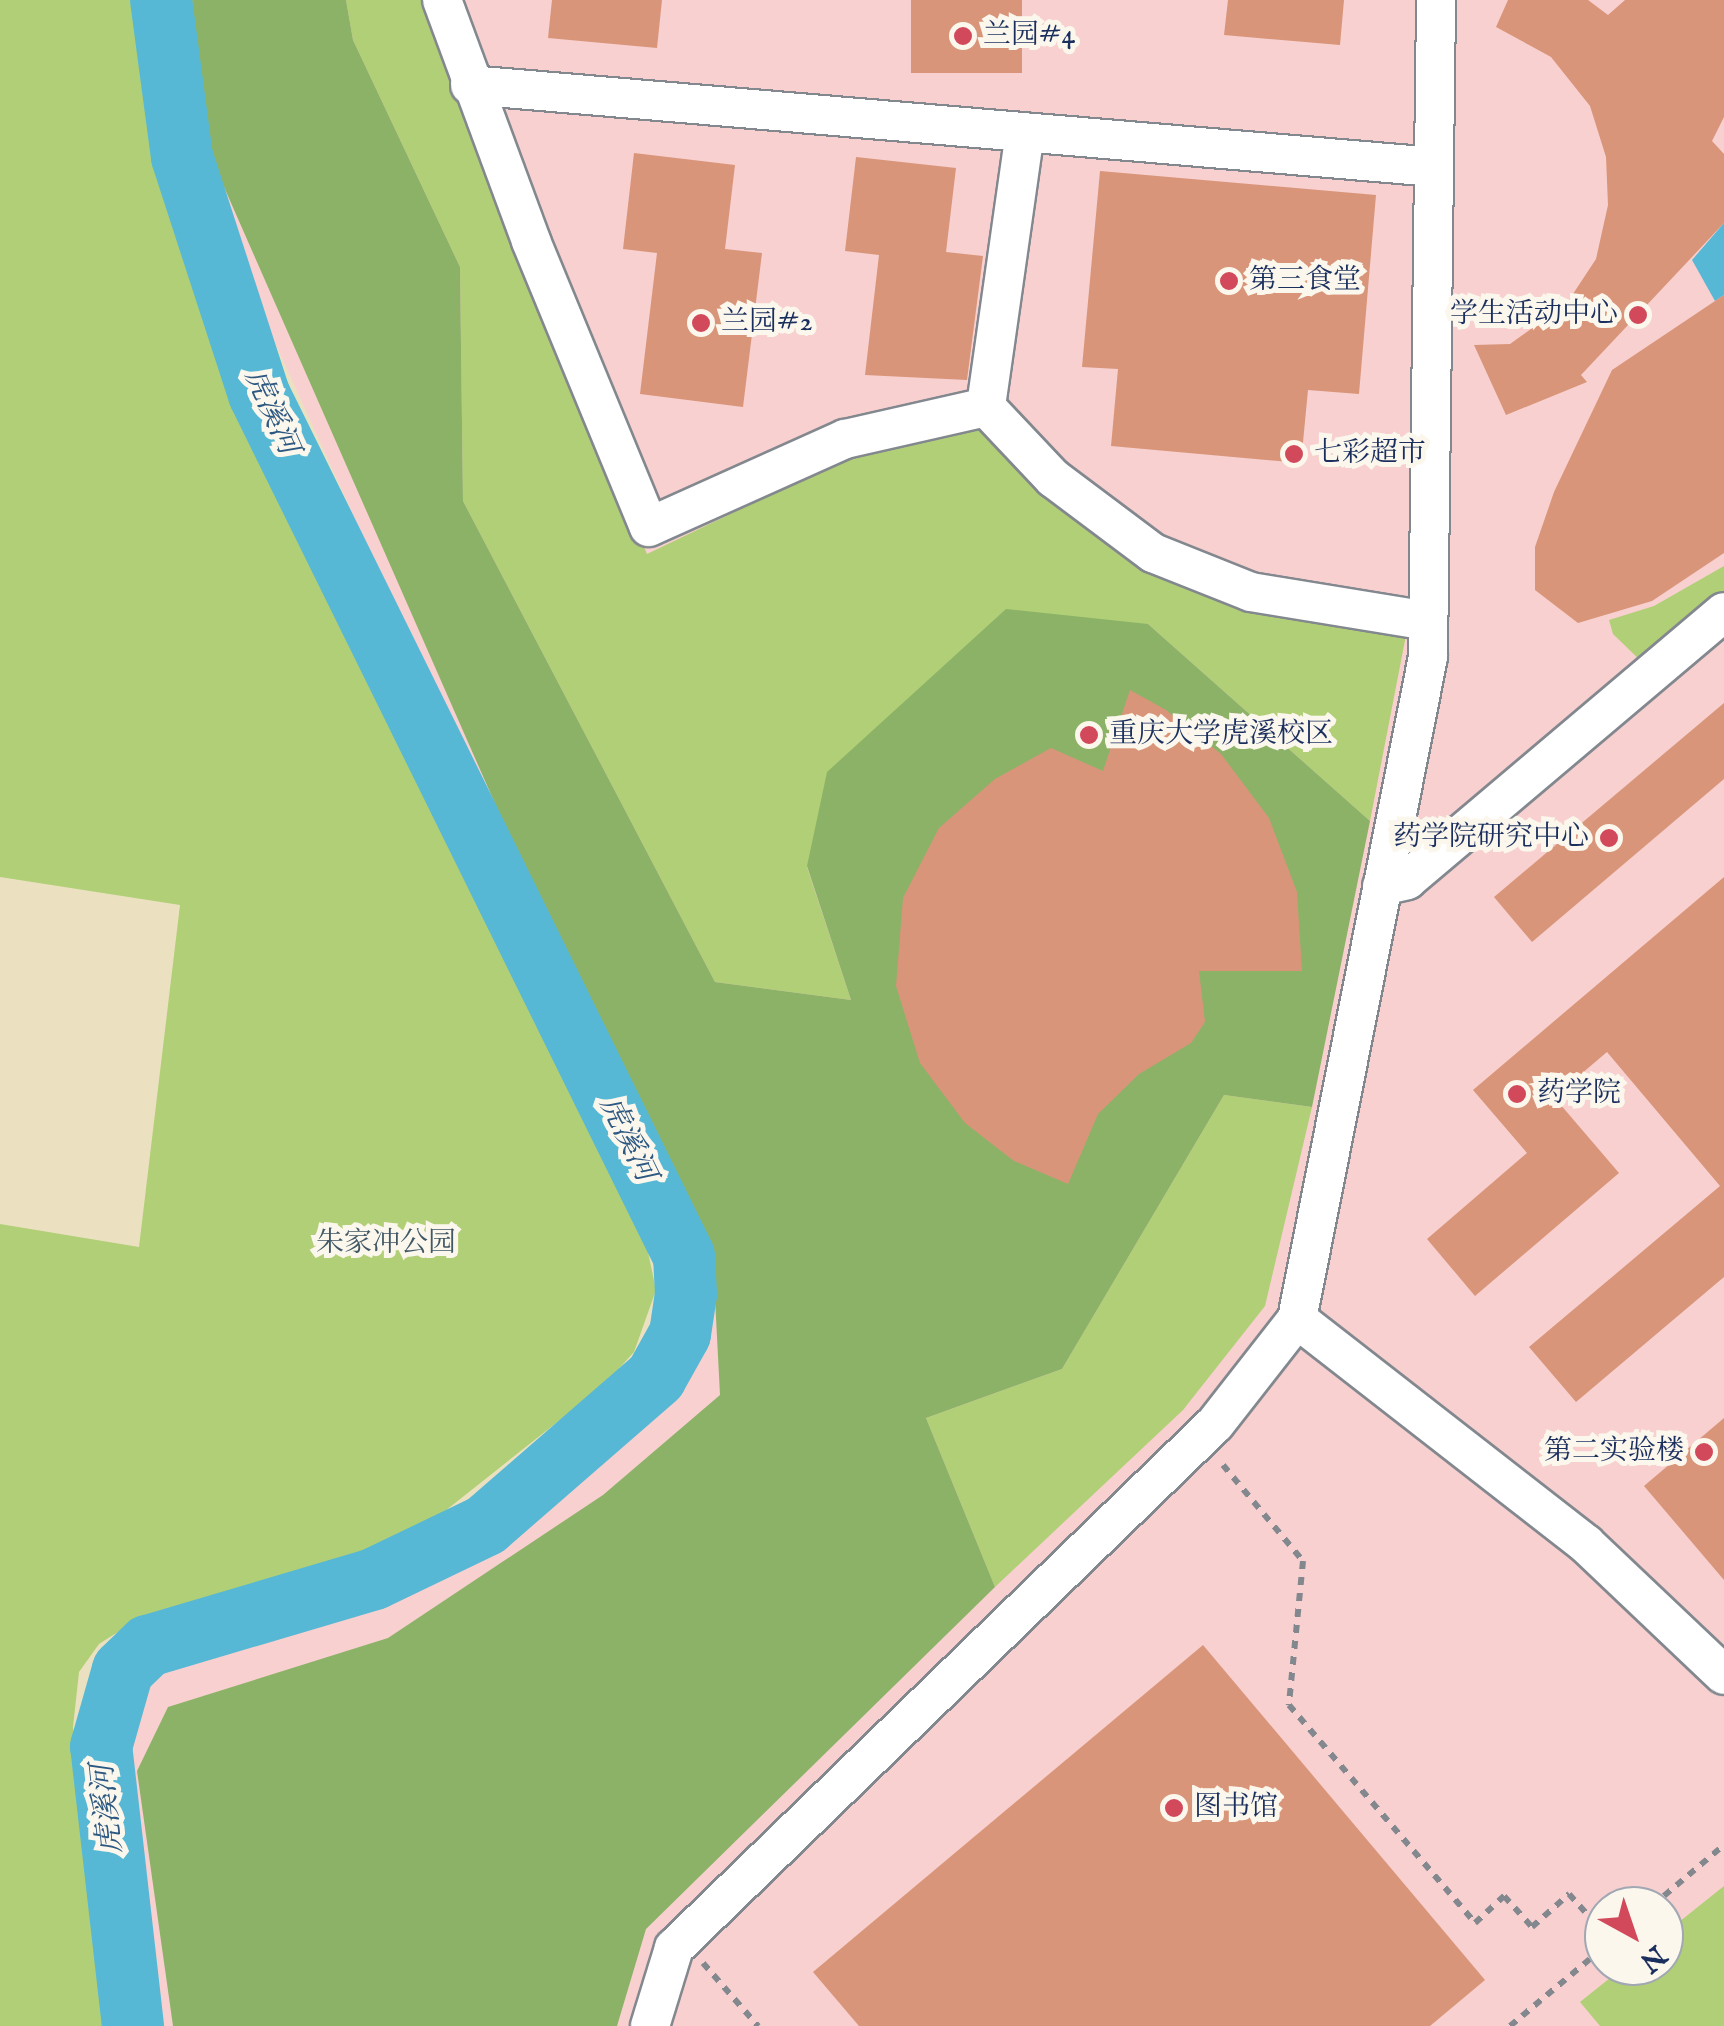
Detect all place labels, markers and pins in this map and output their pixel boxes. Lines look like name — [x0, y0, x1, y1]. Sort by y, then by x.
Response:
place label: 兰园#4 — [983, 19, 1075, 53]
marker: 兰园#4 — [952, 25, 974, 47]
place label: 第三食堂 — [1249, 264, 1361, 298]
marker: 第三食堂 — [1218, 270, 1240, 292]
place label: 学生活动中心 — [1450, 298, 1618, 332]
marker: 学生活动中心 — [1627, 304, 1649, 326]
place label: 兰园#2 — [721, 306, 813, 340]
marker: 兰园#2 — [690, 312, 712, 334]
place label: 七彩超市 — [1314, 437, 1426, 471]
marker: 七彩超市 — [1283, 443, 1305, 465]
place label: 重庆大学虎溪校区 — [1109, 718, 1333, 752]
marker: 重庆大学虎溪校区 — [1078, 724, 1100, 746]
place label: 药学院研究中心 — [1393, 821, 1589, 855]
marker: 药学院研究中心 — [1598, 827, 1620, 849]
place label: 药学院 — [1537, 1077, 1621, 1111]
marker: 药学院 — [1506, 1083, 1528, 1105]
place label: 第二实验楼 — [1544, 1435, 1684, 1469]
marker: 第二实验楼 — [1693, 1441, 1715, 1463]
place label: 图书馆 — [1194, 1791, 1278, 1825]
marker: 图书馆 — [1163, 1797, 1185, 1819]

